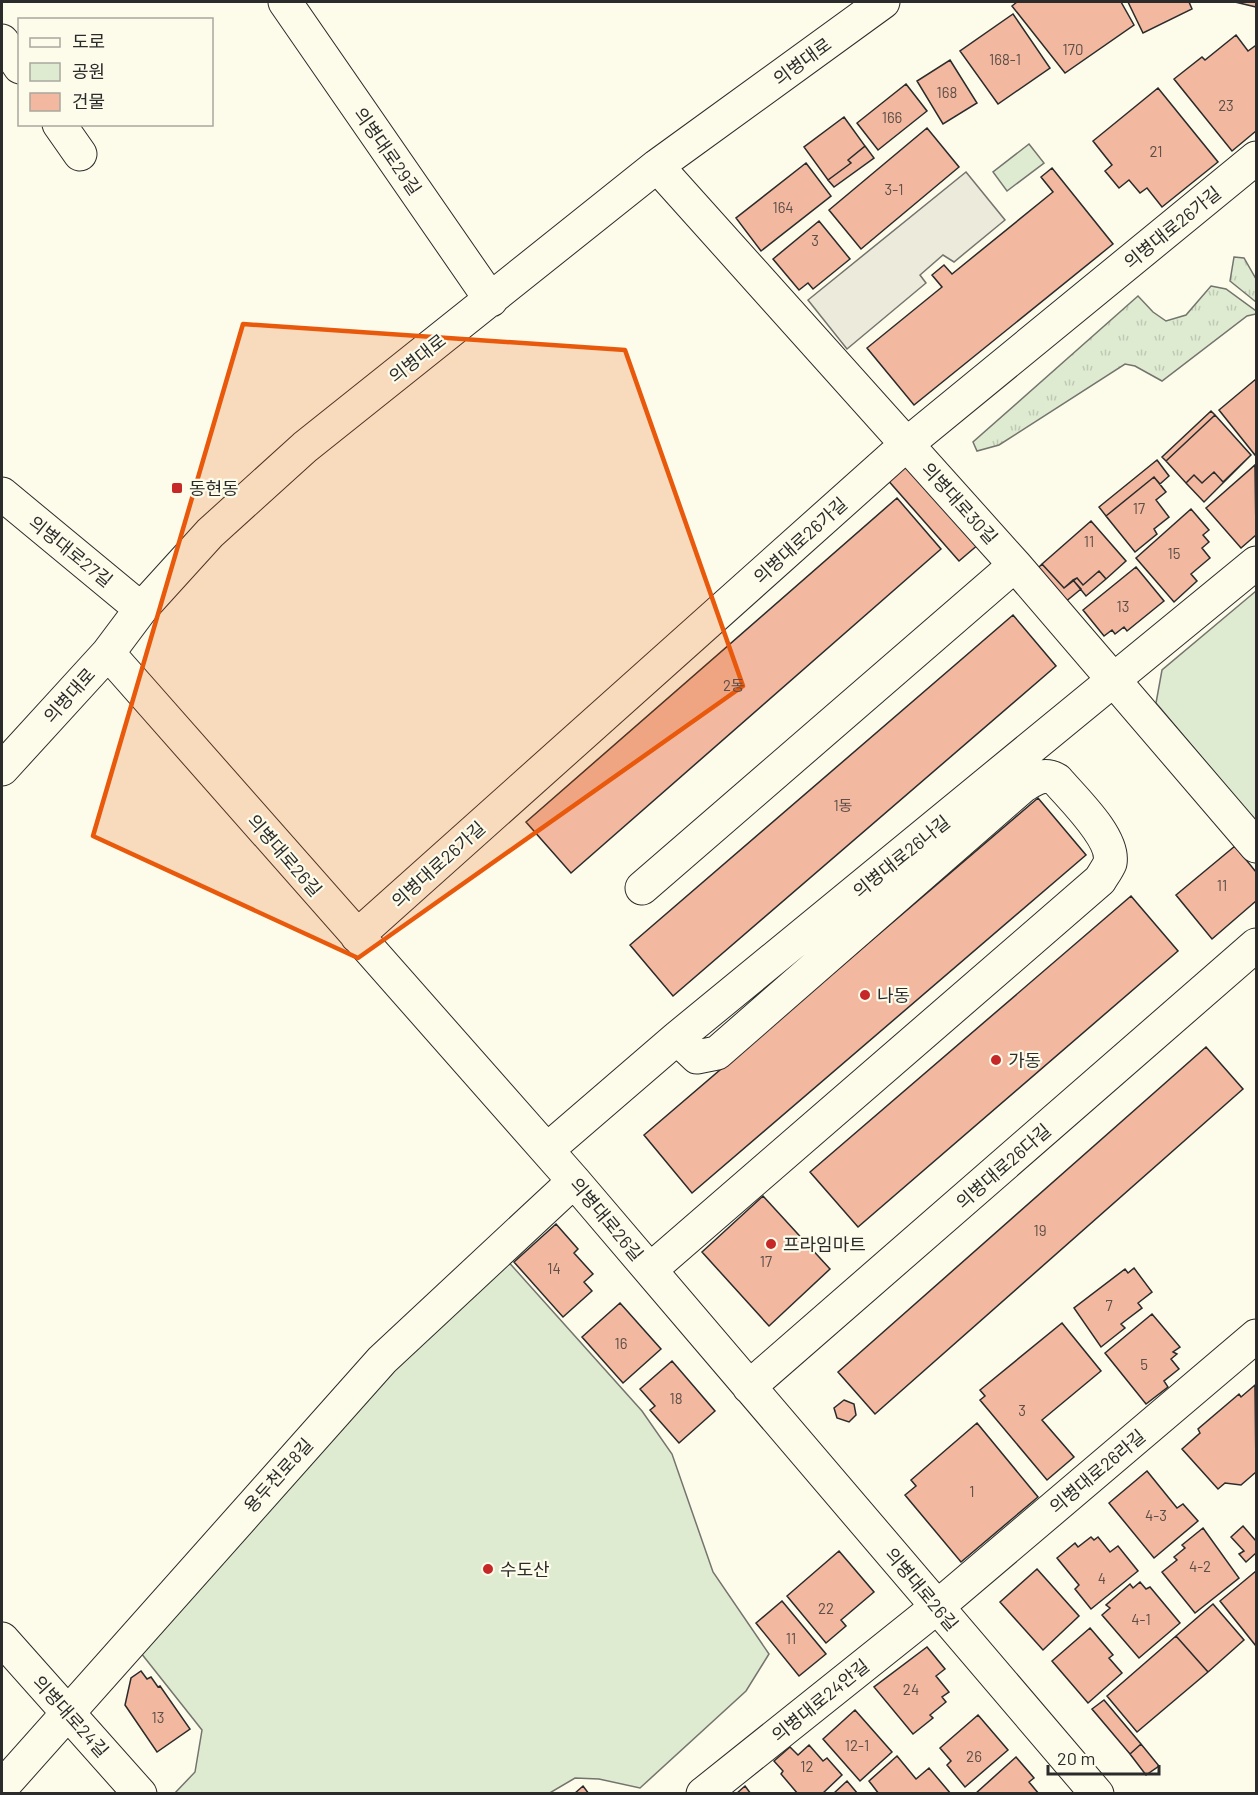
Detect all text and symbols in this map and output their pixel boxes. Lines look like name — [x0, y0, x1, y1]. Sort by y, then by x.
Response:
legend — [18, 18, 213, 126]
text: 도로 — [72, 30, 105, 52]
street label: 의병대로 — [769, 33, 835, 89]
house number: 170 — [1063, 40, 1083, 58]
house number: 168-1 — [989, 50, 1021, 68]
text: 공원 — [72, 60, 105, 82]
house number: 168 — [937, 83, 957, 101]
text: 건물 — [72, 90, 105, 112]
house number: 23 — [1218, 96, 1234, 114]
street label: 의병대로29길 — [350, 103, 426, 199]
house number: 166 — [882, 108, 902, 126]
house number: 21 — [1149, 142, 1163, 160]
house number: 3-1 — [885, 180, 903, 198]
street label: 의병대로26가길 — [1119, 181, 1225, 273]
house number: 164 — [772, 198, 794, 216]
house number: 3 — [811, 231, 819, 249]
street label: 의병대로 — [384, 329, 450, 387]
street label: 의병대로30길 — [918, 458, 1002, 548]
place label: 동현동 — [189, 477, 239, 499]
marker: 동현동 — [170, 481, 184, 495]
street label: 의병대로26가길 — [749, 492, 851, 588]
house number: 17 — [1133, 499, 1145, 517]
street label: 의병대로27길 — [25, 511, 117, 591]
house number: 11 — [1084, 532, 1094, 550]
house number: 15 — [1168, 544, 1180, 562]
house number: 13 — [1117, 597, 1129, 615]
street label: 의병대로 — [39, 663, 99, 727]
house number: 2동 — [723, 676, 745, 694]
house number: 1동 — [833, 796, 853, 814]
street label: 의병대로26길 — [243, 809, 327, 901]
street label: 의병대로26나길 — [848, 810, 954, 902]
street label: 의병대로26가길 — [387, 816, 489, 912]
house number: 11 — [1217, 876, 1227, 894]
place label: 나동 — [877, 984, 910, 1006]
marker: 나동 — [858, 988, 872, 1002]
place label: 가동 — [1008, 1049, 1041, 1071]
marker: 가동 — [989, 1053, 1003, 1067]
street label: 의병대로26다길 — [951, 1119, 1055, 1213]
street label: 의병대로26길 — [566, 1173, 648, 1265]
house number: 19 — [1033, 1221, 1047, 1239]
place label: 프라임마트 — [783, 1233, 866, 1255]
marker: 프라임마트 — [764, 1237, 778, 1251]
house number: 17 — [760, 1252, 772, 1270]
house number: 14 — [547, 1259, 561, 1277]
house number: 7 — [1105, 1296, 1113, 1314]
house number: 16 — [615, 1334, 627, 1352]
house number: 5 — [1140, 1355, 1148, 1373]
house number: 18 — [669, 1389, 683, 1407]
house number: 3 — [1018, 1401, 1026, 1419]
street label: 의병대로26라길 — [1045, 1425, 1149, 1517]
street label: 용두천로8길 — [239, 1433, 317, 1517]
house number: 1 — [969, 1482, 975, 1500]
house number: 4-3 — [1145, 1506, 1167, 1524]
street label: 의병대로26길 — [881, 1543, 963, 1635]
house number: 4-2 — [1189, 1557, 1211, 1575]
place label: 수도산 — [500, 1558, 550, 1580]
marker: 수도산 — [481, 1562, 495, 1576]
house number: 4 — [1098, 1569, 1106, 1587]
house number: 22 — [818, 1599, 834, 1617]
house number: 4-1 — [1131, 1610, 1151, 1628]
house number: 11 — [786, 1629, 796, 1647]
street label: 의병대로24안길 — [767, 1654, 873, 1746]
street label: 의병대로24길 — [29, 1671, 113, 1761]
house number: 24 — [903, 1680, 919, 1698]
house number: 13 — [152, 1708, 164, 1726]
house number: 12-1 — [845, 1736, 869, 1754]
scale bar — [1048, 1738, 1159, 1776]
house number: 26 — [966, 1747, 982, 1765]
text: 20 m — [1057, 1747, 1095, 1769]
house number: 12 — [800, 1757, 814, 1775]

